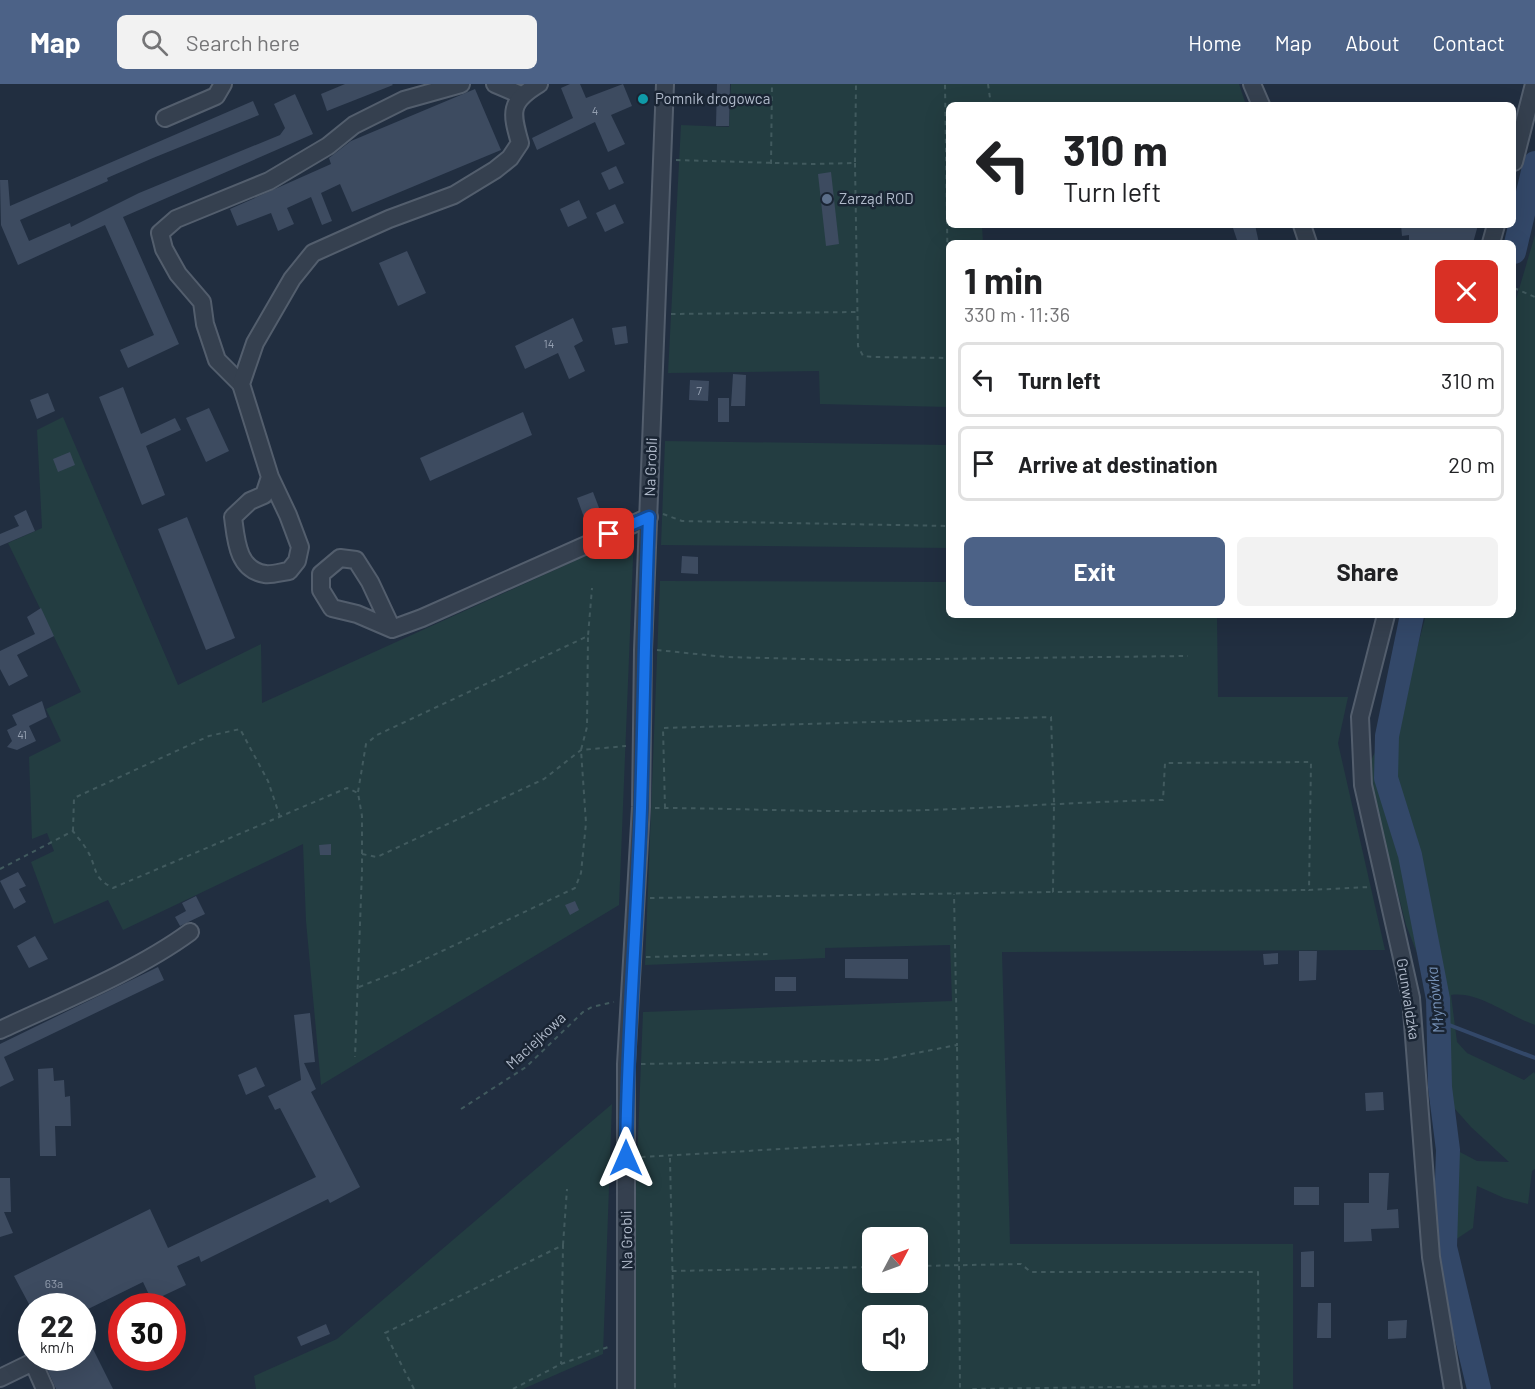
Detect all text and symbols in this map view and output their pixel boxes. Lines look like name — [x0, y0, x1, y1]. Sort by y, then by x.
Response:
search box — [117, 15, 537, 69]
text: Map — [30, 25, 81, 59]
icon: search — [138, 26, 171, 59]
text: Search here — [186, 29, 300, 55]
text: Home — [1188, 30, 1242, 55]
text: Map — [1275, 30, 1312, 55]
text: About — [1345, 30, 1400, 55]
text: Contact — [1433, 30, 1505, 55]
place label: Pomnik drogowca — [655, 89, 770, 107]
marker: Pomnik drogowca — [636, 92, 650, 106]
house number: 4 — [592, 103, 598, 117]
text: 310 m — [1063, 124, 1168, 174]
icon: left — [964, 126, 1042, 204]
text: Turn left — [1063, 175, 1161, 207]
place label: Zarząd ROD — [839, 189, 914, 207]
marker: Zarząd ROD — [820, 192, 834, 206]
text: 1 min — [964, 258, 1043, 301]
button: close — [1435, 260, 1498, 323]
text: 330 m · 11:36 — [964, 302, 1070, 326]
house number: 14 — [544, 336, 554, 350]
icon: left — [967, 363, 1000, 396]
text: Turn left — [1018, 367, 1101, 393]
text: 310 m — [1441, 367, 1495, 393]
house number: 7 — [696, 383, 702, 397]
street label: Na Grobli — [640, 437, 660, 497]
icon: arrive — [967, 447, 1000, 480]
text: Arrive at destination — [1018, 451, 1217, 477]
text: 20 m — [1448, 451, 1495, 477]
pin — [583, 508, 634, 559]
icon: arrive — [592, 517, 625, 550]
button: Exit — [964, 537, 1225, 606]
button: Share — [1237, 537, 1498, 606]
house number: 41 — [17, 727, 27, 741]
street label: Grunwaldzka — [1394, 957, 1424, 1041]
water label: Młynówka — [1422, 966, 1447, 1034]
street label: Maciejkowa — [502, 1008, 569, 1072]
position arrow — [594, 1126, 658, 1190]
street label: Na Grobli — [616, 1210, 636, 1270]
north arrow — [862, 1227, 928, 1293]
map controls — [862, 1227, 928, 1371]
house number: 63a — [45, 1276, 63, 1290]
speed limit sign: 30 — [108, 1293, 186, 1371]
button: sound — [862, 1305, 928, 1371]
text: 22 — [40, 1307, 74, 1343]
text: km/h — [40, 1338, 74, 1356]

